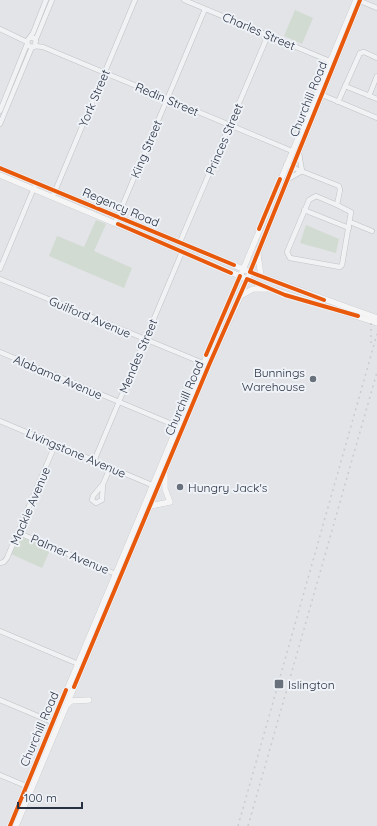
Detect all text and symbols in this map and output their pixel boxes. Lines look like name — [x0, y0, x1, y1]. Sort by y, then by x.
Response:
street label: Charles Street — [220, 9, 298, 53]
street label: Churchill Road — [286, 59, 330, 139]
street label: York Street — [75, 67, 113, 129]
street label: Redin Street — [133, 79, 201, 119]
street label: Princes Street — [202, 101, 246, 177]
street label: King Street — [127, 118, 165, 180]
street label: Regency Road — [80, 184, 162, 230]
street label: Guilford Avenue — [47, 293, 133, 341]
street label: Mendes Street — [116, 317, 160, 395]
street label: Alabama Avenue — [11, 352, 105, 403]
street label: Churchill Road — [161, 358, 207, 438]
place label: Bunnings Warehouse — [242, 365, 305, 394]
marker: Bunnings Warehouse — [308, 374, 318, 384]
street label: Livingstone Avenue — [24, 425, 128, 481]
street label: Mackie Avenue — [7, 464, 53, 547]
place label: Hungry Jack's — [188, 480, 268, 495]
marker: Hungry Jack's — [175, 482, 185, 492]
street label: Palmer Avenue — [29, 531, 112, 577]
place label: Islington — [288, 677, 335, 692]
marker: Islington — [273, 678, 285, 690]
street label: Churchill Road — [16, 689, 62, 769]
scale bar — [18, 784, 82, 810]
text: 100 m — [24, 790, 57, 805]

